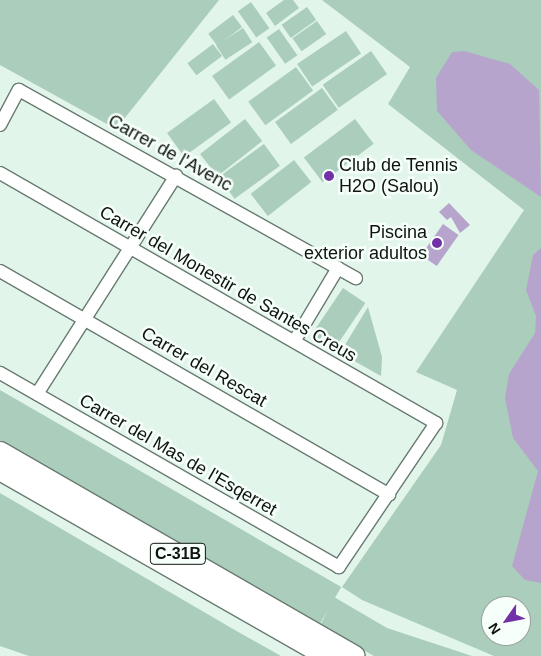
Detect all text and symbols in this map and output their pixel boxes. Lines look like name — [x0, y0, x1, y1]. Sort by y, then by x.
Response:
street label: Carrer de l'Avenc — [104, 110, 236, 196]
place label: Club de Tennis H2O (Salou) — [339, 155, 458, 198]
marker: Club de Tennis H2O (Salou) — [323, 170, 335, 182]
street label: Carrer del Monestir de Santes Creus — [96, 201, 360, 367]
place label: Piscina exterior adultos — [304, 222, 427, 264]
marker: Piscina exterior adultos — [431, 237, 443, 249]
street label: Carrer del Rescat — [138, 322, 270, 412]
street label: Carrer del Mas de l'Esqerret — [75, 390, 281, 520]
road number: C-31B — [149, 540, 207, 568]
north arrow — [481, 596, 531, 646]
text: N — [485, 620, 504, 637]

